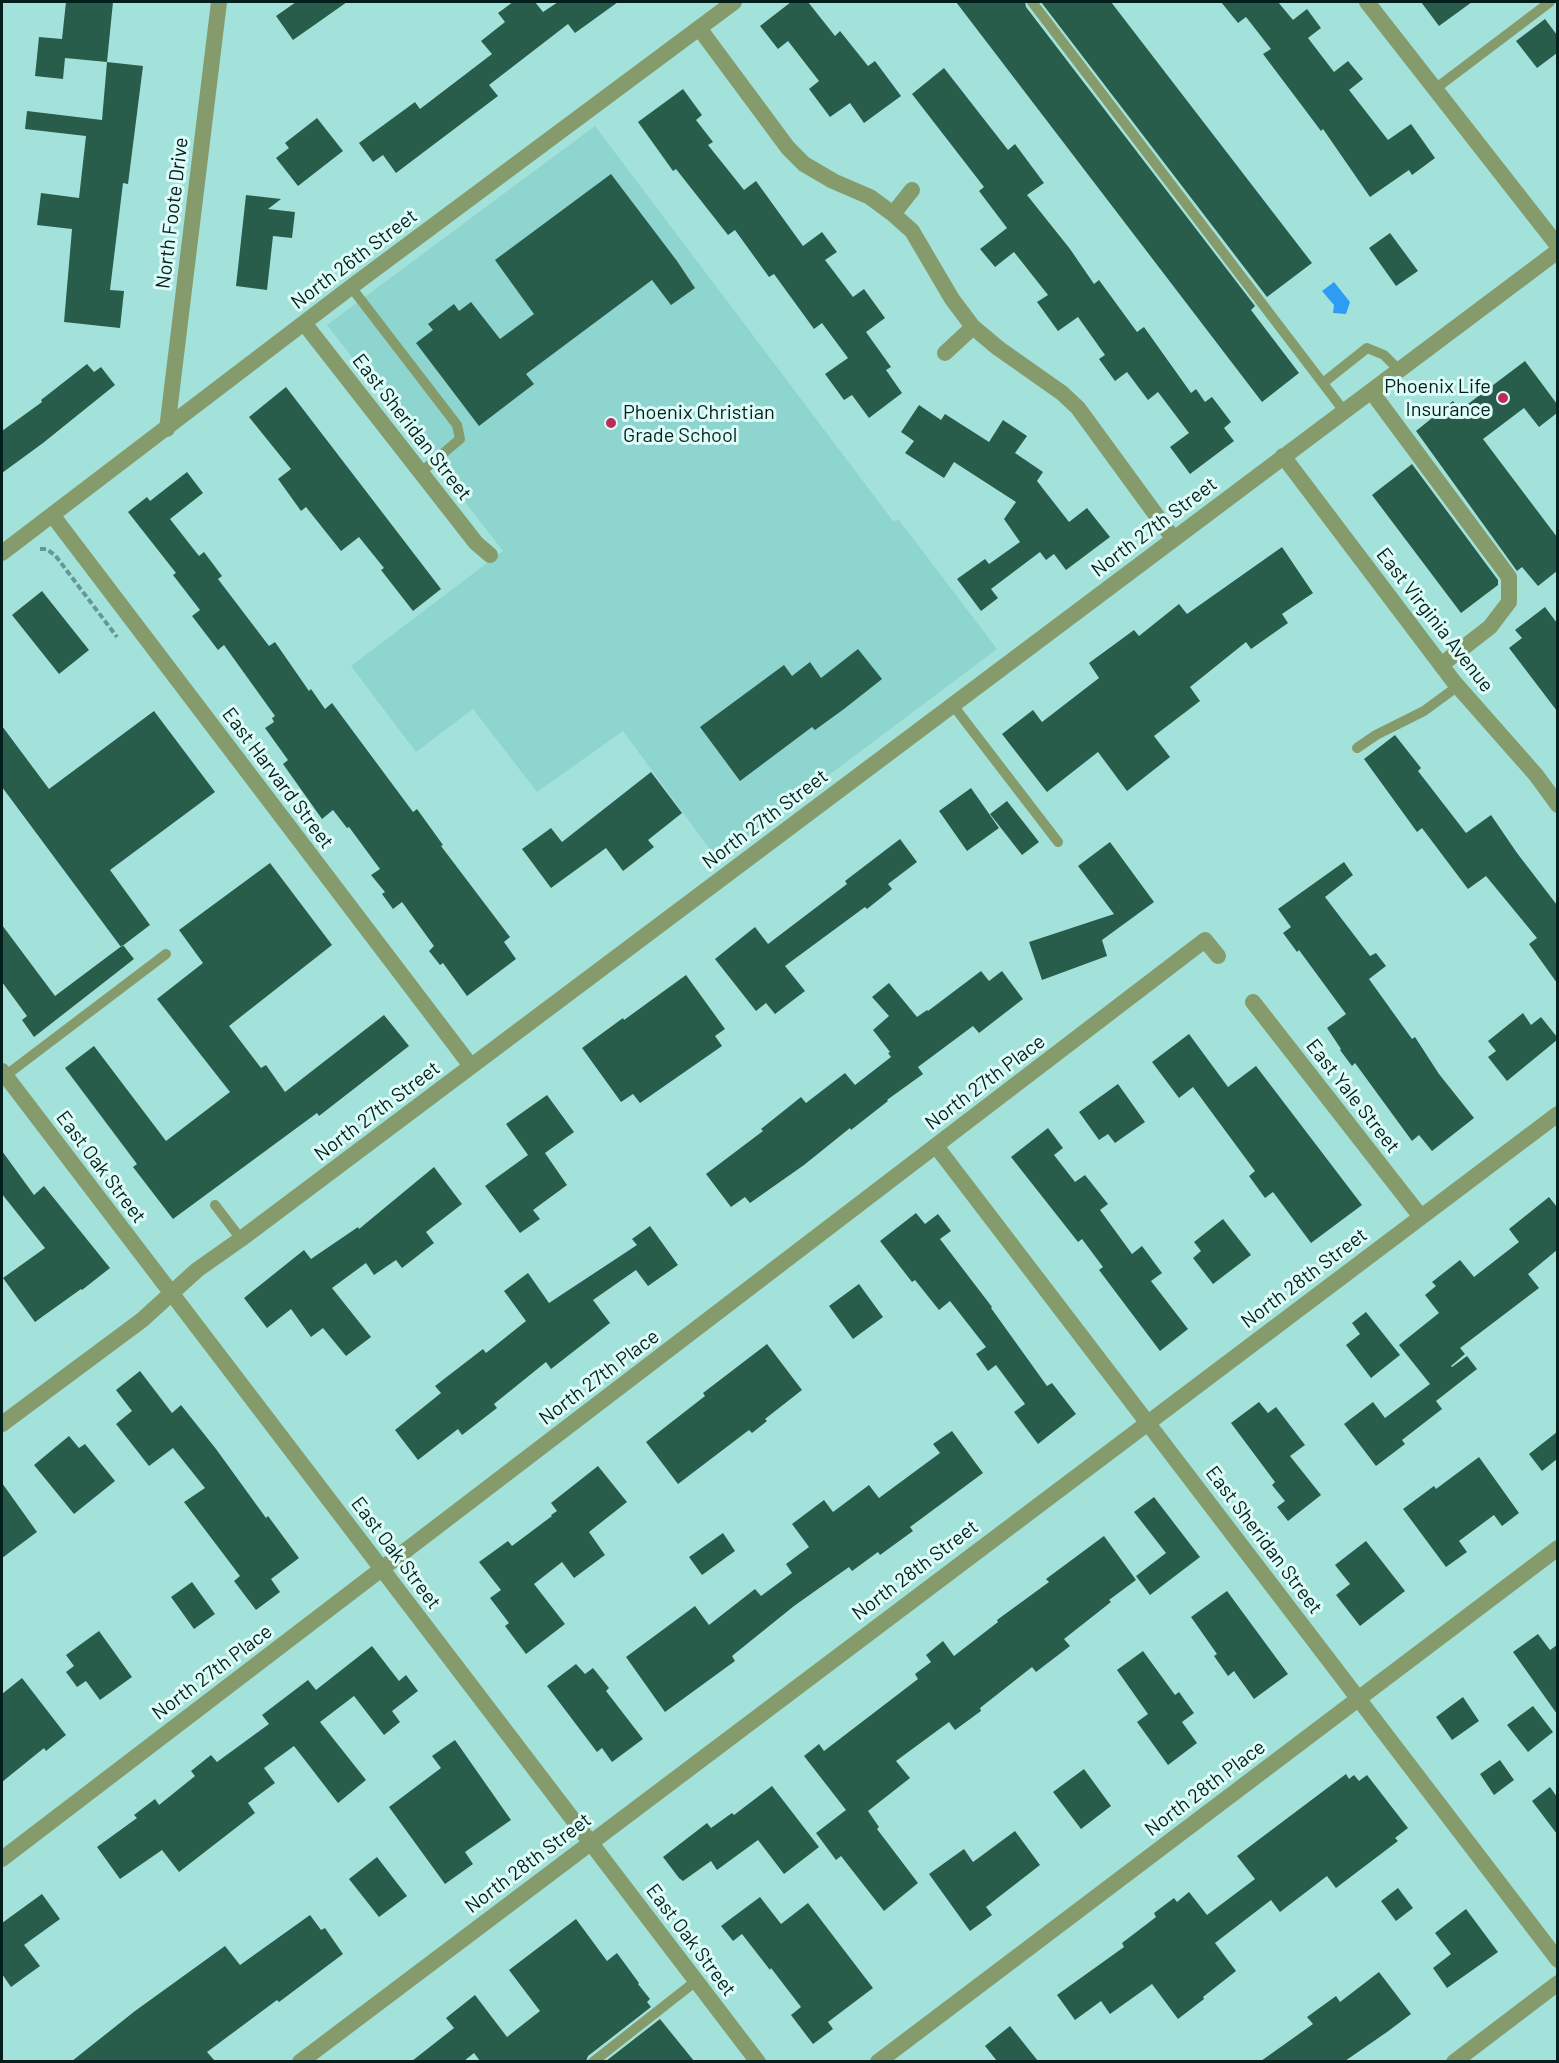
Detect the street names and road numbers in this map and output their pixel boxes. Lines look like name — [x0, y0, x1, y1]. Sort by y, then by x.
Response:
street label: North Foote Drive — [151, 136, 193, 290]
street label: North 26th Street — [286, 204, 422, 314]
street label: East Sheridan Street — [347, 349, 477, 505]
street label: North 27th Street — [1087, 472, 1221, 582]
street label: East Virginia Avenue — [1371, 543, 1499, 697]
street label: East Harvard Street — [217, 703, 339, 853]
street label: North 27th Street — [698, 764, 832, 874]
street label: North 27th Place — [920, 1029, 1050, 1135]
street label: East Yale Street — [1301, 1034, 1405, 1158]
street label: North 27th Street — [310, 1056, 444, 1166]
street label: East Oak Street — [51, 1106, 151, 1228]
street label: North 28th Street — [1236, 1223, 1372, 1333]
street label: North 27th Place — [534, 1324, 664, 1430]
street label: East Sheridan Street — [1201, 1461, 1327, 1619]
street label: East Oak Street — [346, 1492, 446, 1614]
street label: North 28th Street — [847, 1515, 983, 1625]
street label: North 27th Place — [147, 1619, 277, 1725]
street label: North 28th Place — [1140, 1735, 1270, 1841]
street label: North 28th Street — [460, 1808, 596, 1918]
street label: East Oak Street — [641, 1879, 741, 2001]

